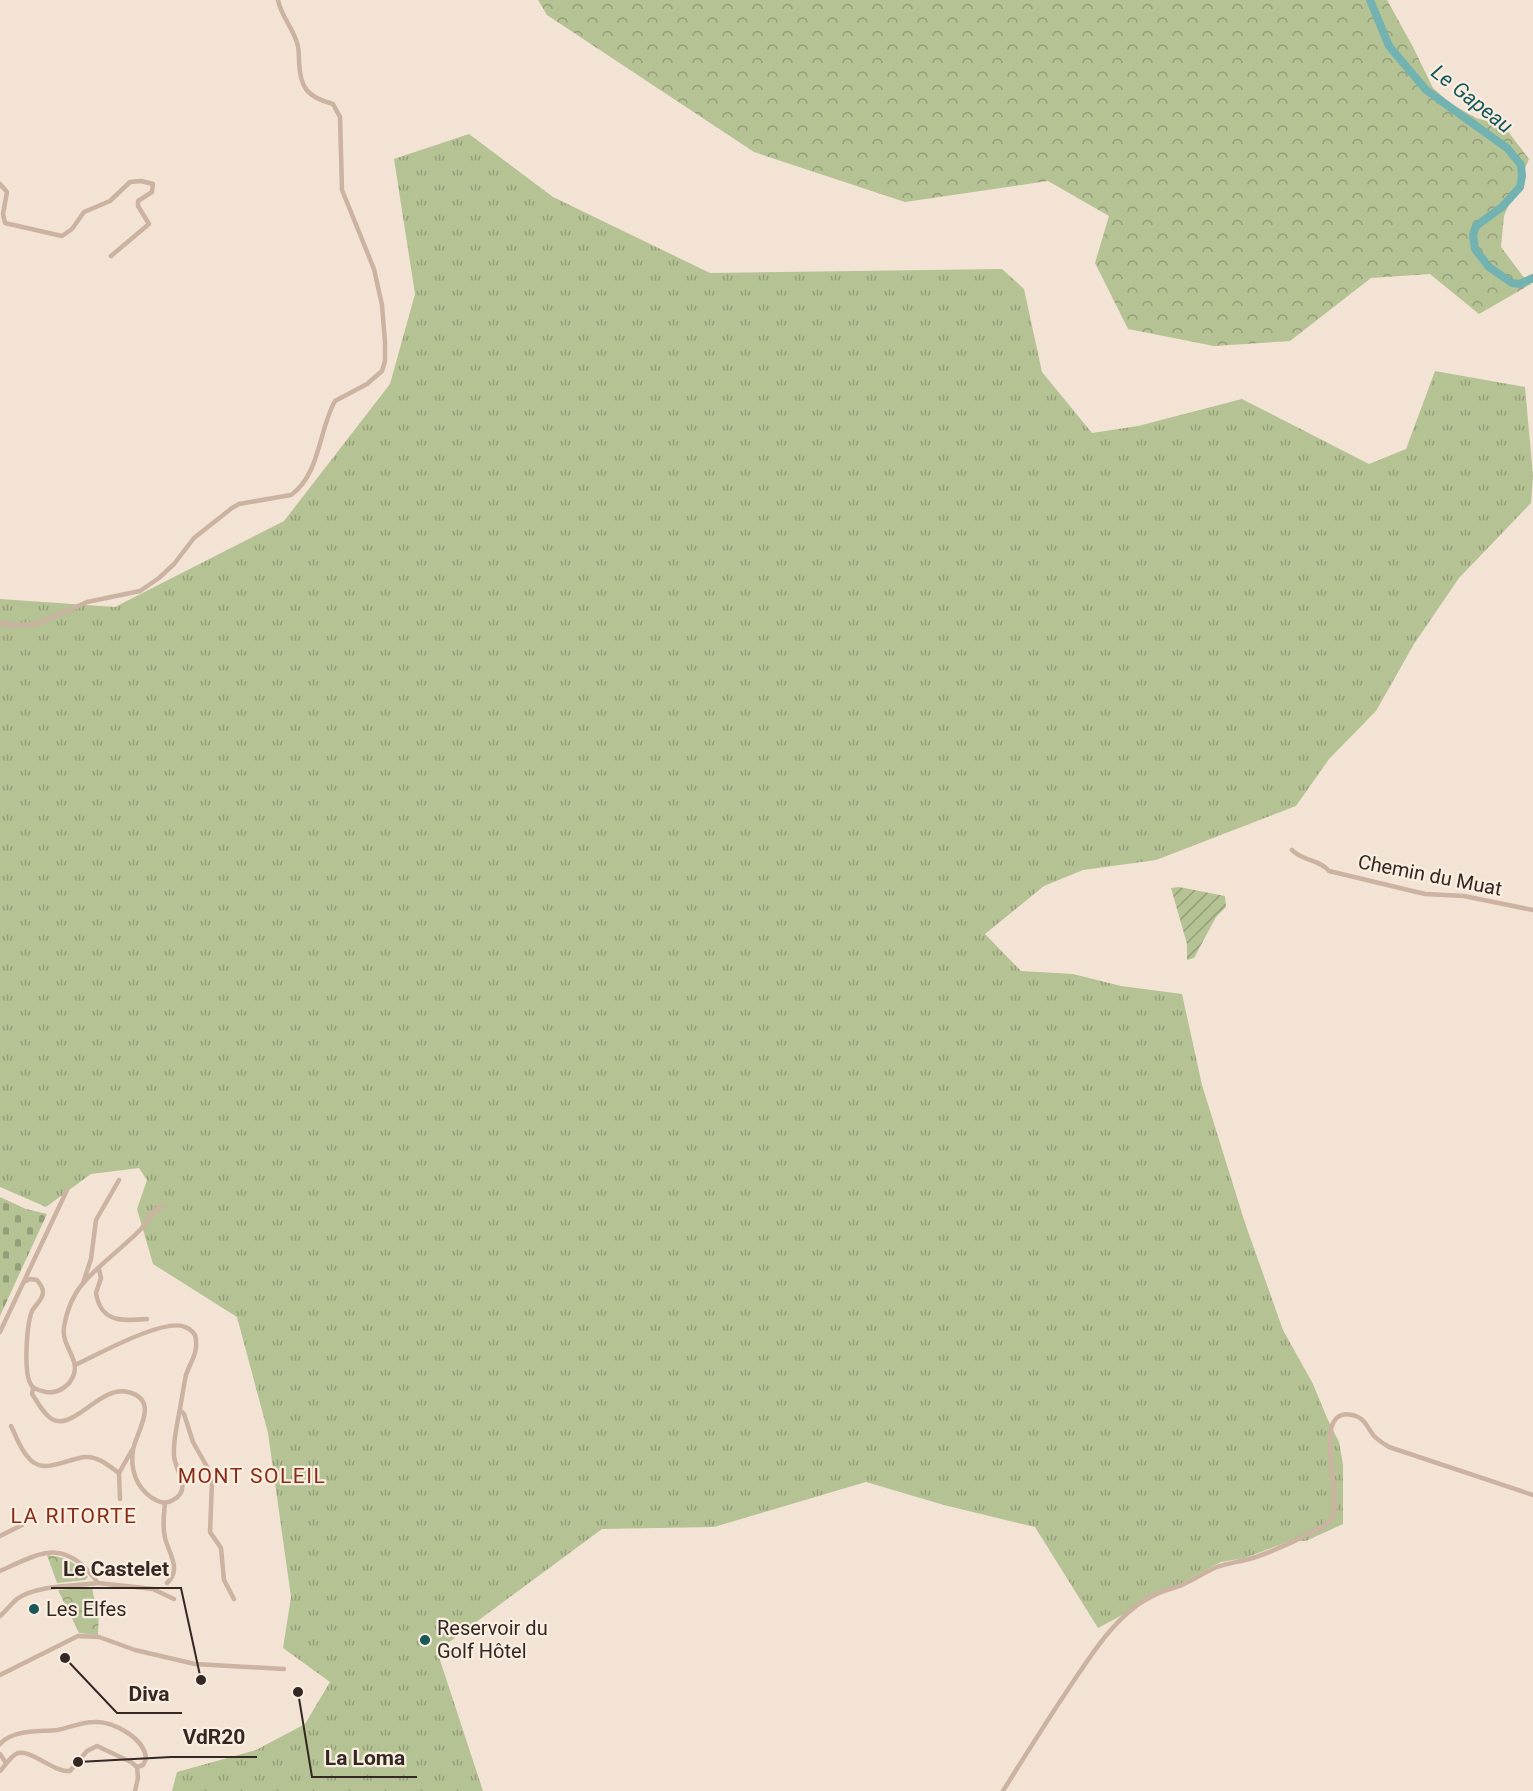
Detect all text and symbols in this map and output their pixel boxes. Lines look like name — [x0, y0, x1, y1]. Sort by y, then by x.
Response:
water label: Le Gapeau — [1427, 60, 1517, 138]
street label: Chemin du Muat — [1356, 849, 1504, 901]
district label: MONT SOLEIL — [178, 1464, 326, 1488]
district label: LA RITORTE — [10, 1504, 138, 1528]
callout: Le Castelet — [51, 1549, 181, 1588]
text: Le Castelet — [63, 1557, 169, 1581]
place label: Les Elfes — [46, 1597, 127, 1621]
marker: Les Elfes — [27, 1602, 41, 1616]
place label: Reservoir du Golf Hôtel — [437, 1616, 548, 1663]
marker: Reservoir du Golf Hôtel — [418, 1633, 432, 1647]
callout: Diva — [117, 1674, 182, 1713]
text: Diva — [129, 1682, 169, 1706]
callout: VdR20 — [171, 1718, 257, 1757]
text: VdR20 — [183, 1725, 245, 1749]
callout: La Loma — [312, 1738, 417, 1777]
text: La Loma — [325, 1746, 405, 1770]

